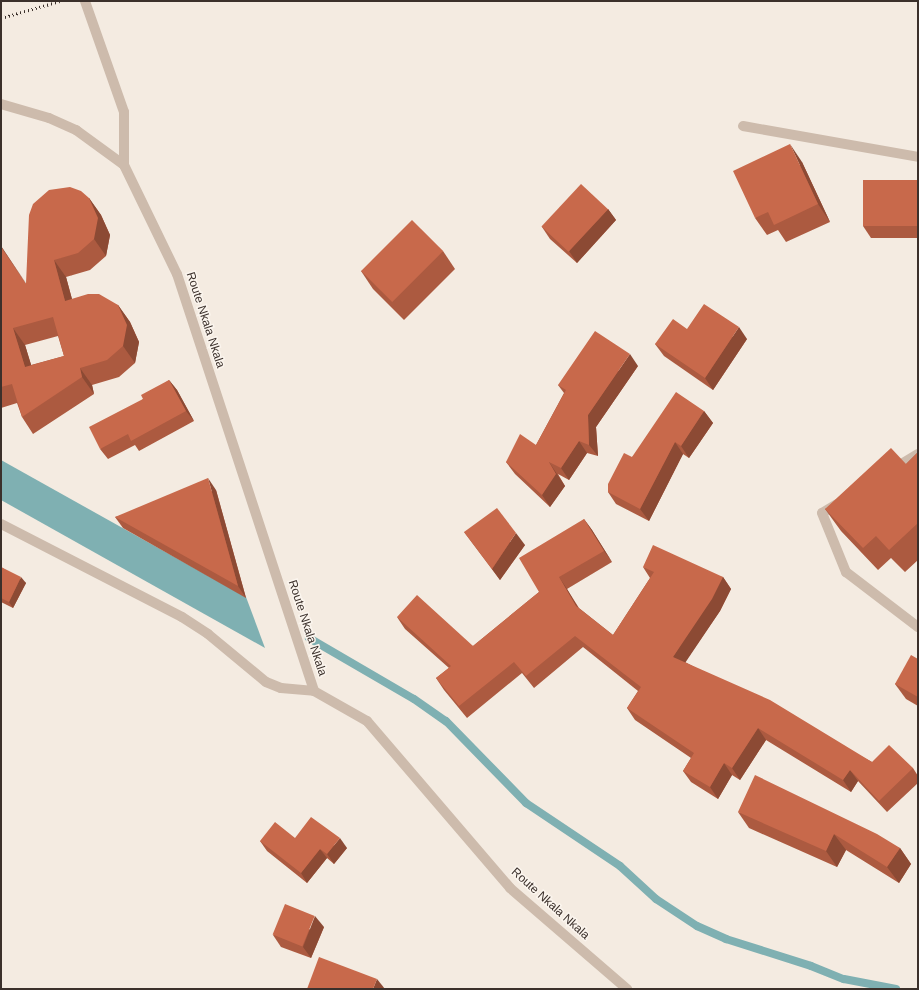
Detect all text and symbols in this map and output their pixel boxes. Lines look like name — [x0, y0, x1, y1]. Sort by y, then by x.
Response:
street label: Route Nkala Nkala — [183, 270, 227, 370]
street label: Route Nkala Nkala — [285, 578, 329, 678]
street label: Route Nkala Nkala — [508, 865, 592, 943]

